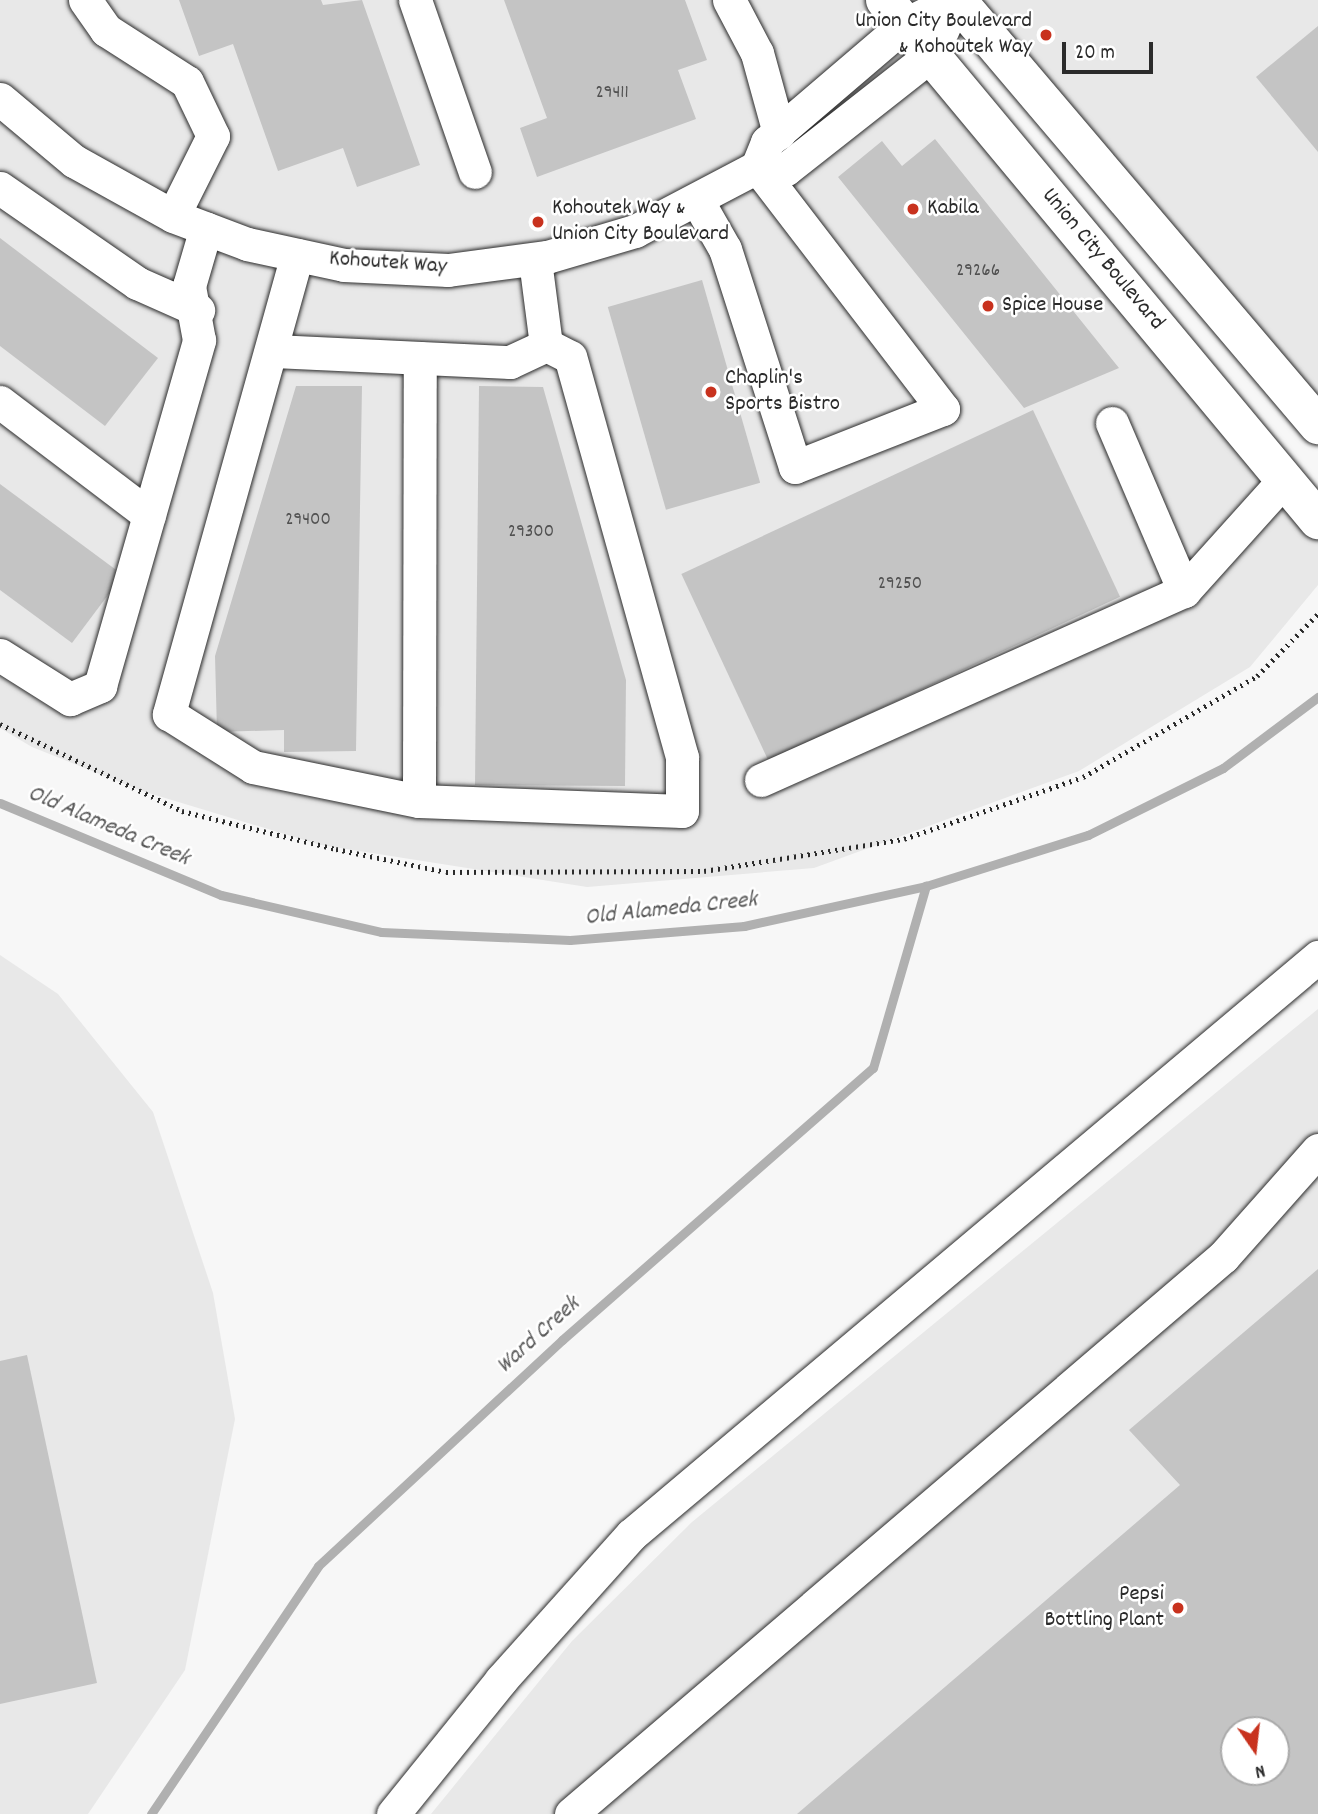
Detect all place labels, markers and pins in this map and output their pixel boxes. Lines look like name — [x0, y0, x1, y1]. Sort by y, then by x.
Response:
place label: Union City Boulevard & Kohoutek Way — [855, 8, 1032, 62]
marker: Union City Boulevard & Kohoutek Way — [1038, 27, 1054, 43]
place label: Kohoutek Way & Union City Boulevard — [552, 195, 729, 249]
place label: Kabila — [927, 195, 979, 223]
marker: Kabila — [905, 201, 921, 217]
marker: Kohoutek Way & Union City Boulevard — [530, 214, 546, 230]
place label: Spice House — [1002, 292, 1103, 320]
marker: Spice House — [980, 298, 996, 314]
place label: Chaplin's Sports Bistro — [725, 365, 840, 419]
marker: Chaplin's Sports Bistro — [703, 384, 719, 400]
place label: Pepsi Bottling Plant — [1044, 1581, 1164, 1635]
marker: Pepsi Bottling Plant — [1170, 1600, 1186, 1616]

